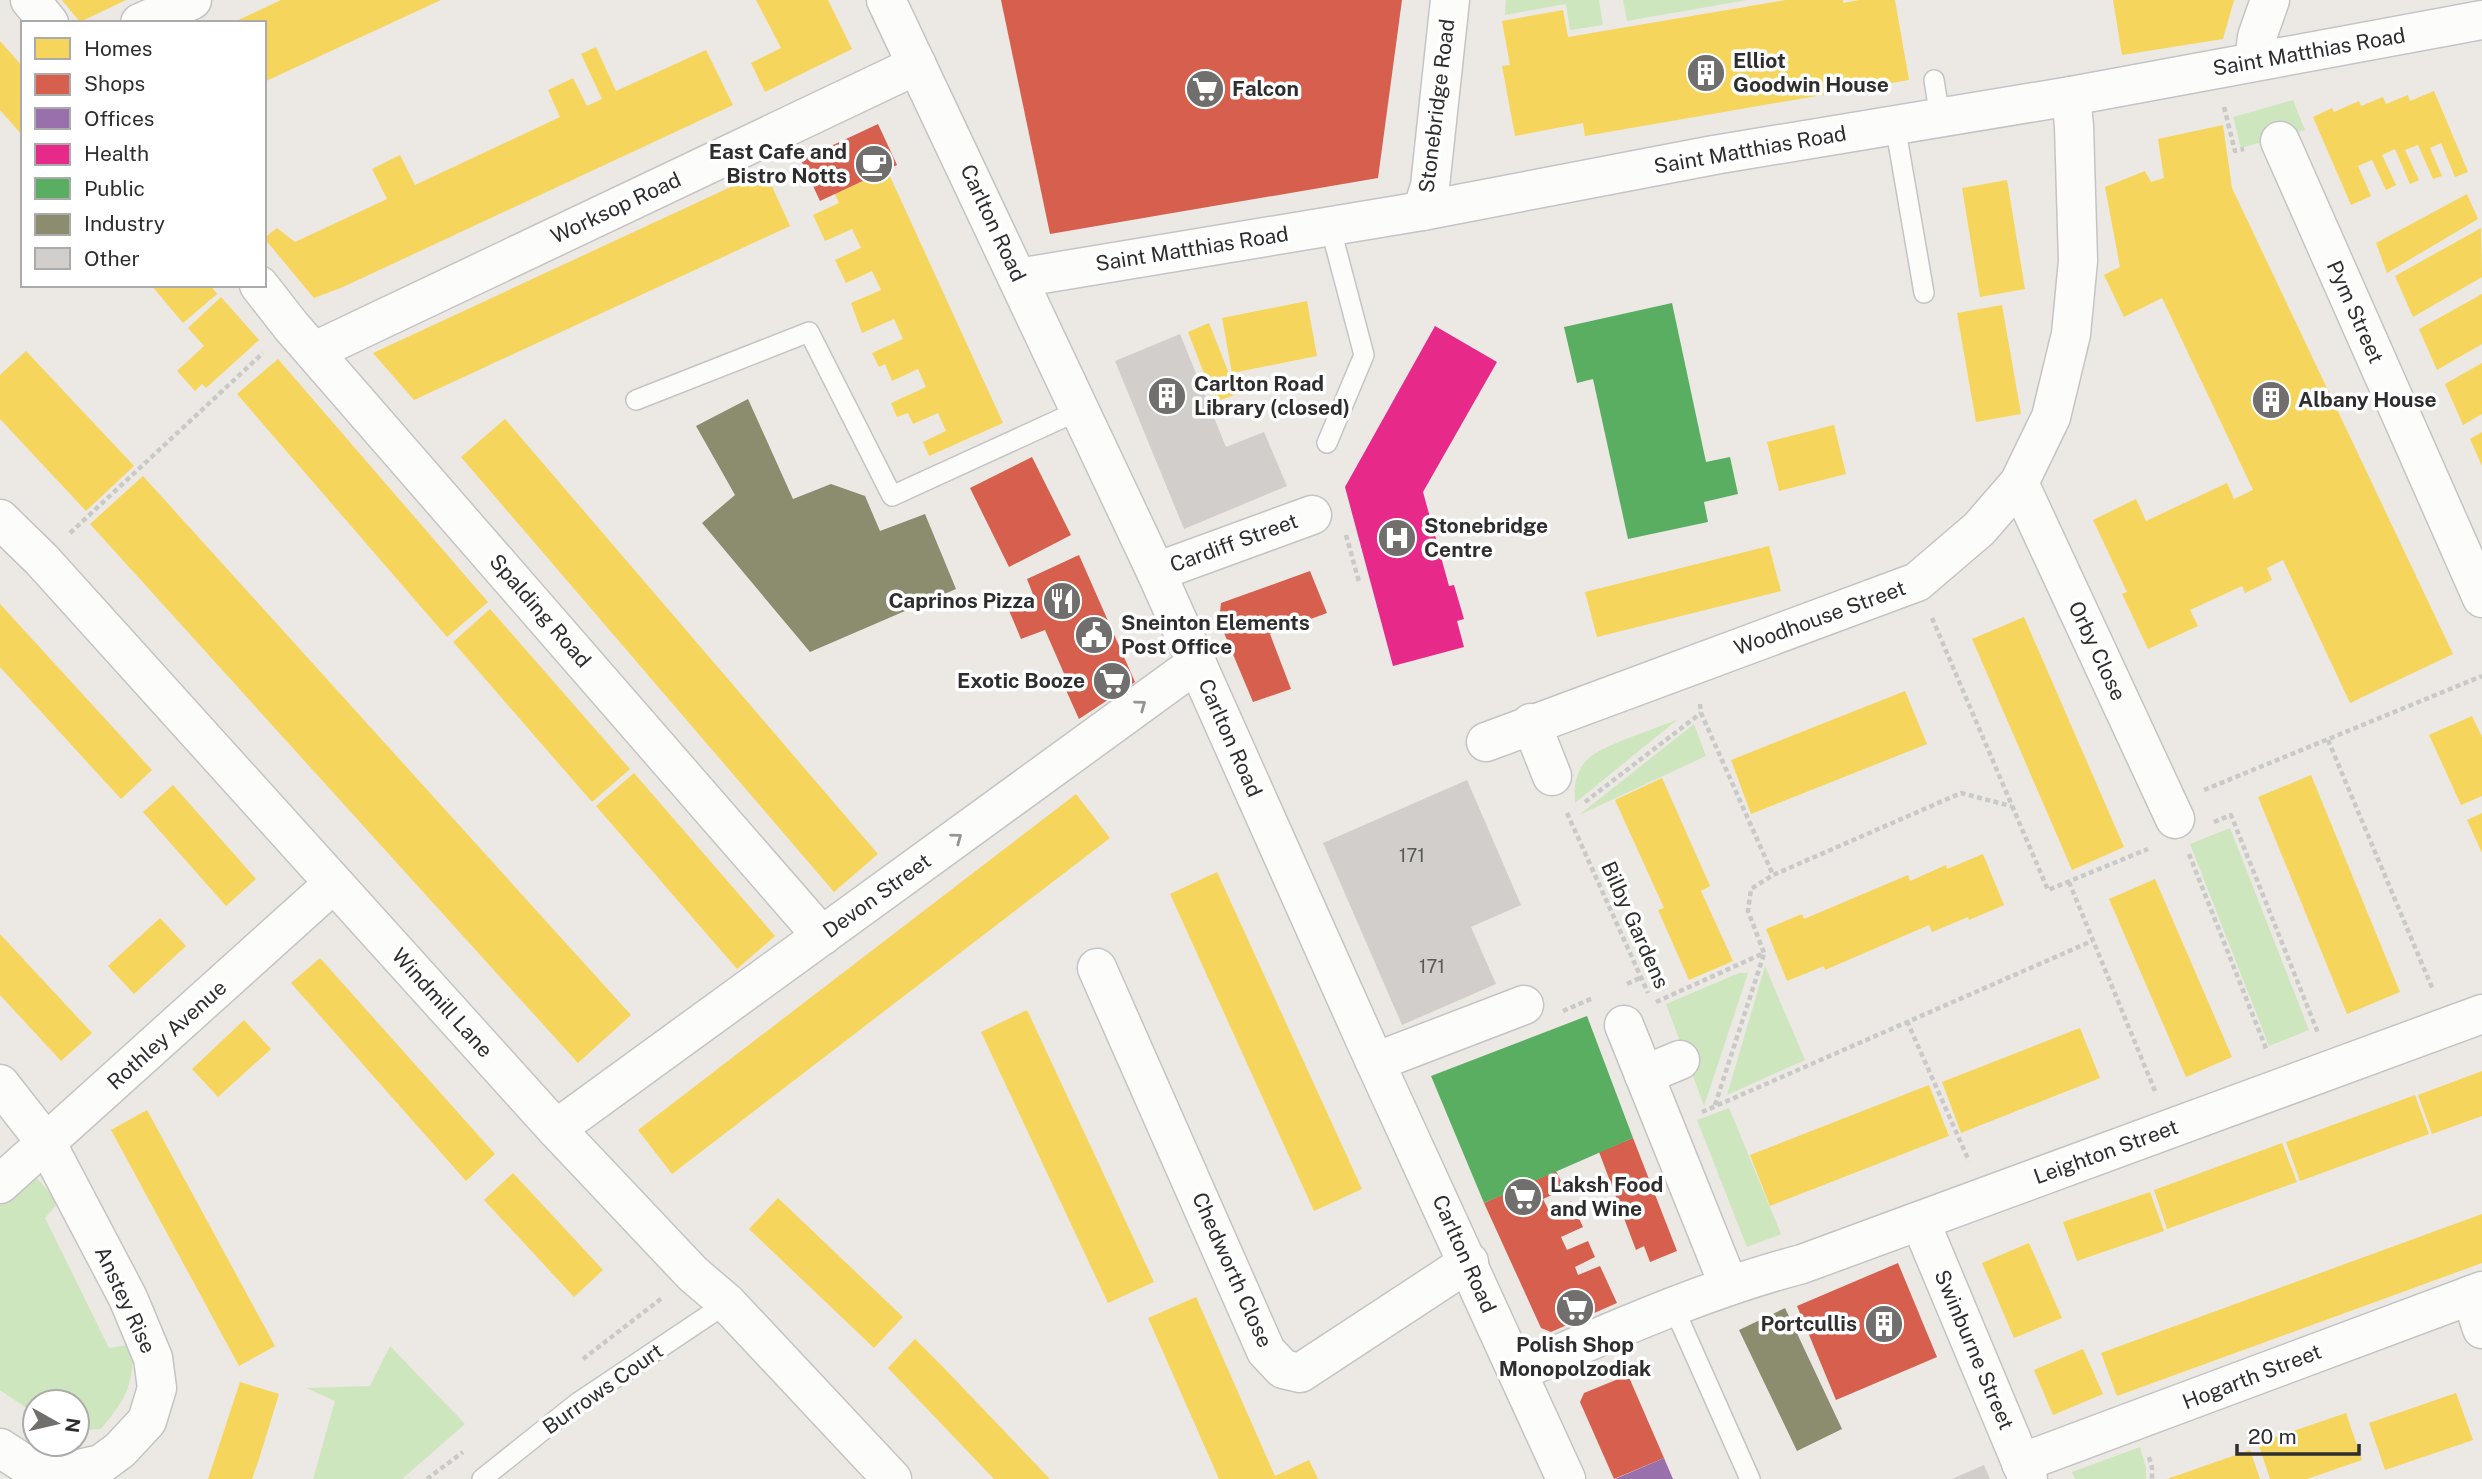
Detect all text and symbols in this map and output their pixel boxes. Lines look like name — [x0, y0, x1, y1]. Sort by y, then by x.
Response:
street label: Stonebridge Road — [1413, 17, 1460, 194]
legend — [21, 21, 266, 287]
street label: Saint Matthias Road — [2211, 22, 2407, 81]
text: Homes — [84, 36, 152, 61]
place label: Elliot Goodwin House — [1733, 48, 1889, 97]
building icon: Elliot Goodwin House — [1685, 52, 1727, 94]
supermarket icon: Falcon — [1184, 68, 1226, 110]
text: Shops — [84, 71, 145, 96]
place label: Falcon — [1232, 76, 1299, 101]
text: Offices — [84, 106, 154, 131]
street label: Saint Matthias Road — [1652, 120, 1848, 179]
place label: East Cafe and Bistro Notts — [709, 139, 847, 188]
text: Health — [84, 141, 149, 166]
cafe icon: East Cafe and Bistro Notts — [853, 143, 895, 185]
street label: Carlton Road — [955, 160, 1031, 285]
street label: Worksop Road — [547, 167, 685, 249]
text: Public — [84, 176, 145, 201]
text: Industry — [84, 211, 165, 236]
street label: Saint Matthias Road — [1094, 221, 1290, 276]
text: Other — [84, 246, 140, 271]
street label: Pym Street — [2322, 257, 2389, 367]
place label: Carlton Road Library (closed) — [1194, 371, 1350, 420]
building icon: Carlton Road Library (closed) — [1146, 375, 1188, 417]
building icon: Albany House — [2250, 379, 2292, 421]
place label: Albany House — [2298, 387, 2437, 412]
street label: Cardiff Street — [1166, 508, 1301, 577]
place label: Stonebridge Centre — [1424, 513, 1548, 562]
hospital icon: Stonebridge Centre — [1376, 517, 1418, 559]
street label: Spalding Road — [484, 549, 596, 672]
street label: Woodhouse Street — [1731, 575, 1909, 660]
restaurant icon: Caprinos Pizza — [1041, 580, 1083, 622]
place label: Caprinos Pizza — [888, 588, 1035, 613]
street label: Orby Close — [2064, 597, 2131, 704]
place label: Sneinton Elements Post Office — [1121, 610, 1310, 659]
public building icon: Sneinton Elements Post Office — [1073, 614, 1115, 656]
supermarket icon: Exotic Booze — [1091, 660, 1133, 702]
place label: Exotic Booze — [957, 668, 1085, 693]
street label: Carlton Road — [1193, 675, 1268, 801]
one-way arrow — [1133, 700, 1146, 713]
one-way arrow — [949, 834, 962, 846]
house number: 171 — [1399, 845, 1425, 866]
street label: Devon Street — [818, 848, 935, 943]
street label: Bilby Gardens — [1596, 857, 1675, 992]
street label: Windmill Lane — [387, 943, 498, 1063]
house number: 171 — [1419, 956, 1445, 977]
street label: Rothley Avenue — [102, 975, 231, 1095]
street label: Leighton Street — [2030, 1114, 2181, 1189]
place label: Laksh Food and Wine — [1550, 1172, 1663, 1221]
supermarket icon: Laksh Food and Wine — [1502, 1176, 1544, 1218]
street label: Chedworth Close — [1187, 1188, 1278, 1351]
street label: Carlton Road — [1427, 1191, 1502, 1317]
street label: Anstey Rise — [90, 1242, 161, 1357]
street label: Swinburne Street — [1929, 1266, 2019, 1434]
supermarket icon: Polish Shop Monopolzodiak — [1554, 1287, 1596, 1329]
building icon: Portcullis — [1863, 1303, 1905, 1345]
place label: Portcullis — [1761, 1311, 1857, 1336]
place label: Polish Shop Monopolzodiak — [1499, 1332, 1651, 1381]
street label: Burrows Court — [538, 1338, 668, 1439]
street label: Hogarth Street — [2179, 1339, 2325, 1414]
north arrow — [21, 1388, 91, 1458]
scale bar — [2237, 1412, 2360, 1456]
text: N — [61, 1416, 85, 1434]
text: 20 m — [2248, 1424, 2297, 1449]

